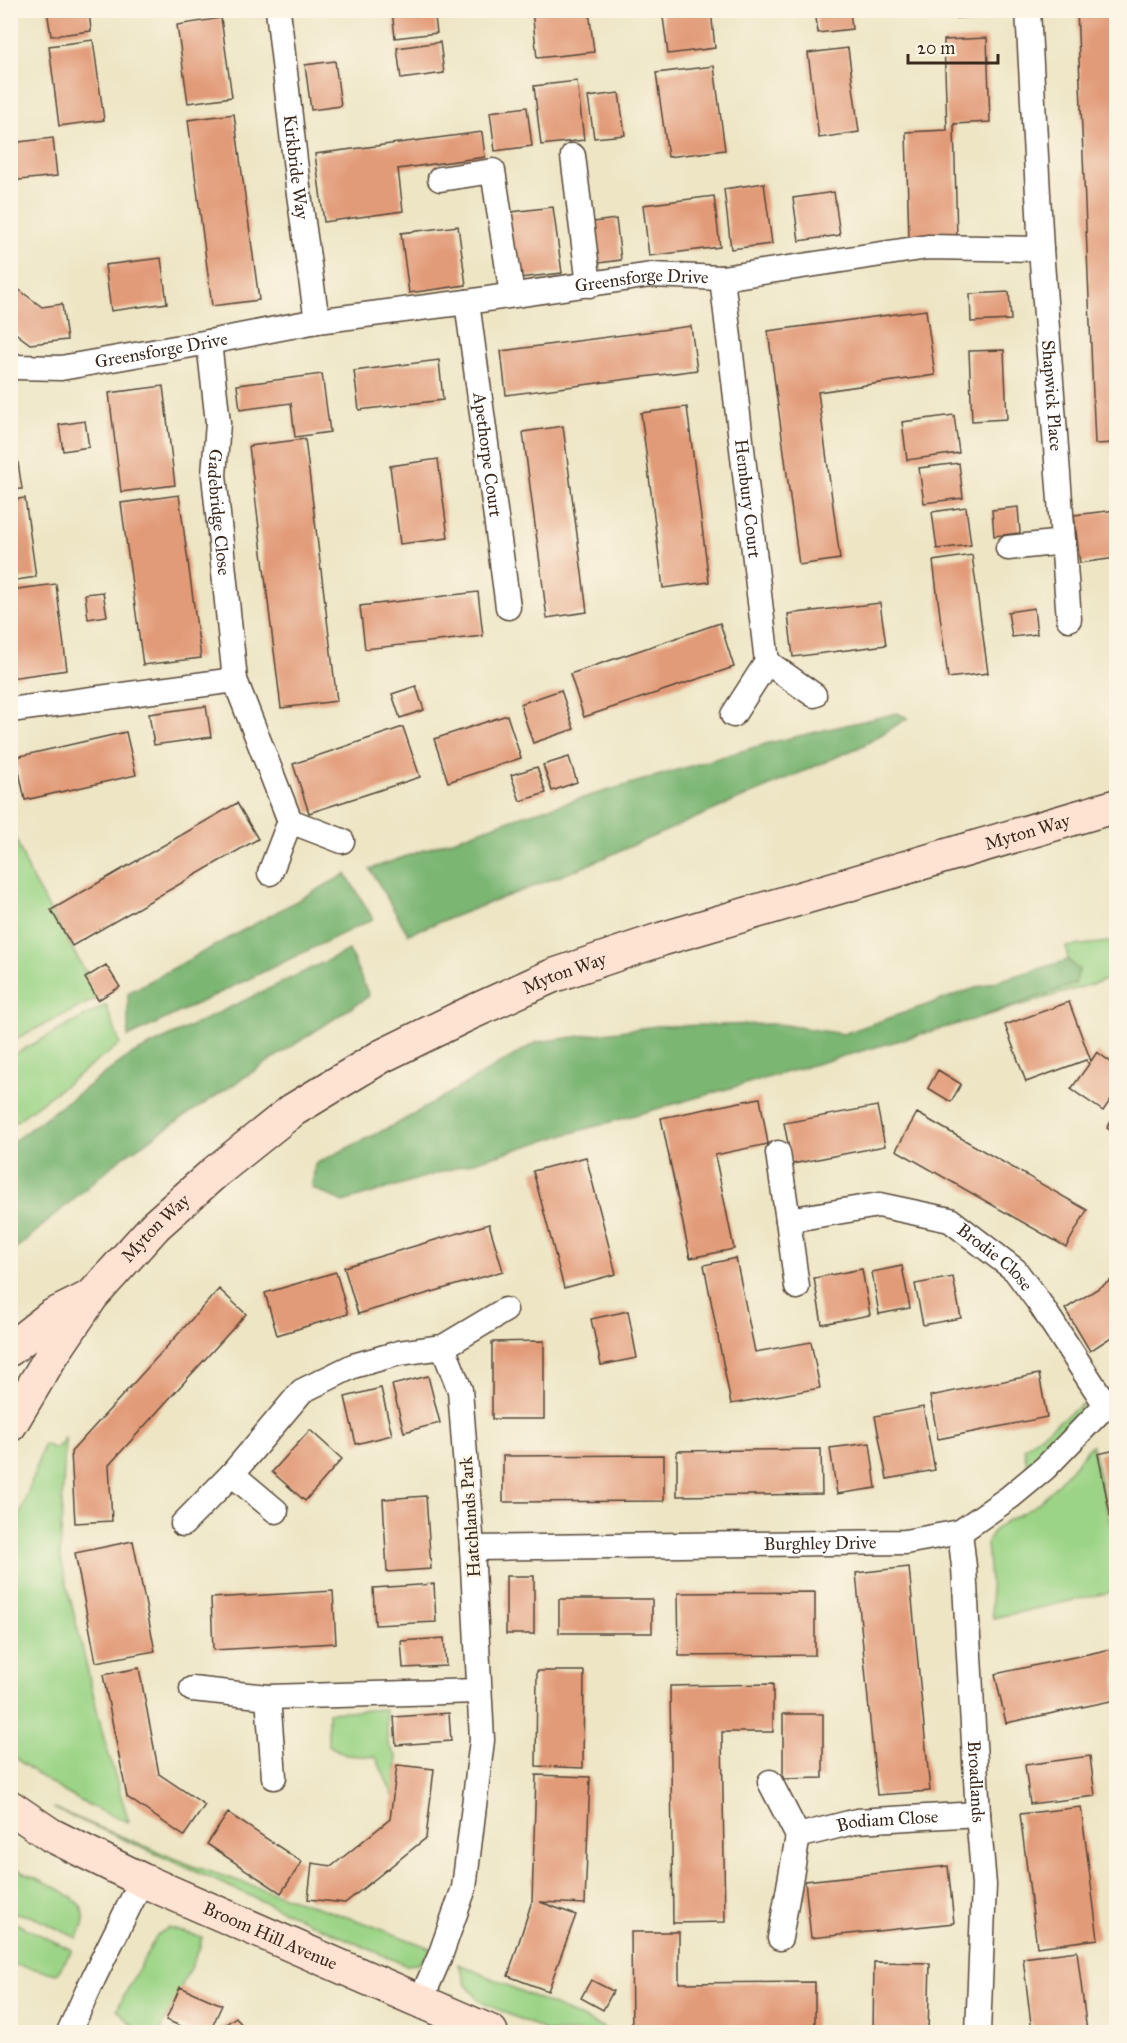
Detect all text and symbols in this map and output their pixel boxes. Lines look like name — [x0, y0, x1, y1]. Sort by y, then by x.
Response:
scale bar — [908, 27, 998, 65]
text: 20 m — [917, 37, 955, 59]
street label: Kirkbride Way — [279, 113, 314, 221]
street label: Greensforge Drive — [573, 264, 709, 297]
street label: Greensforge Drive — [93, 328, 229, 373]
street label: Shapwick Place — [1037, 339, 1067, 452]
street label: Apethorpe Court — [468, 390, 507, 519]
street label: Hembury Court — [730, 438, 766, 560]
street label: Gadebridge Close — [203, 448, 235, 576]
street label: Myton Way — [982, 809, 1073, 855]
street label: Myton Way — [519, 947, 610, 999]
street label: Myton Way — [117, 1189, 195, 1267]
street label: Brodie Close — [953, 1218, 1038, 1295]
street label: Hatchlands Park — [455, 1455, 485, 1578]
street label: Burghley Drive — [763, 1531, 877, 1556]
street label: Broadlands — [963, 1740, 990, 1823]
street label: Bodiam Close — [834, 1805, 939, 1837]
street label: Broom Hill Avenue — [200, 1897, 341, 1975]

